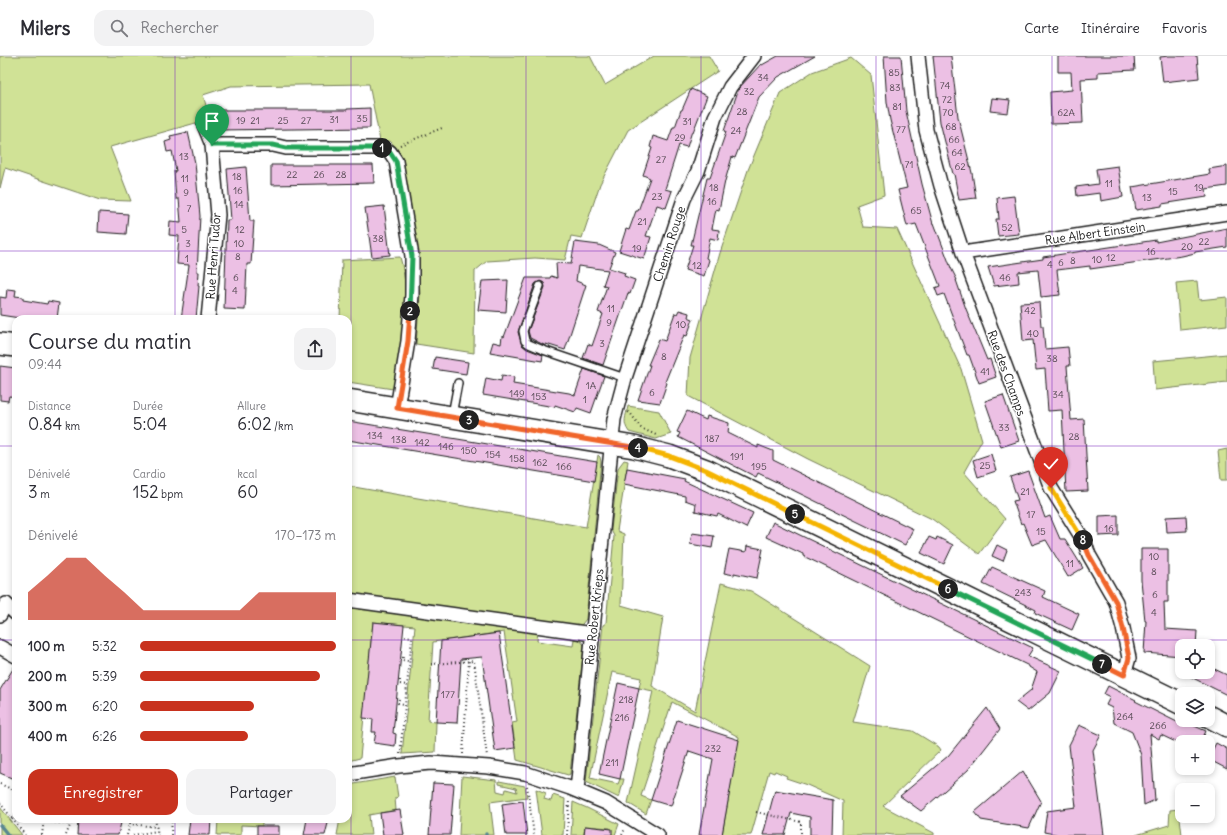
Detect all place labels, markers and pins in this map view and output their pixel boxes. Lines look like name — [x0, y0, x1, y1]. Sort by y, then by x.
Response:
pin — [195, 104, 229, 145]
pin: 1 — [372, 138, 392, 158]
pin: 2 — [400, 301, 420, 321]
pin: 3 — [459, 410, 479, 430]
pin: 4 — [628, 438, 648, 458]
pin — [1034, 447, 1068, 488]
pin: 5 — [785, 504, 805, 524]
pin: 8 — [1073, 530, 1093, 550]
pin: 6 — [938, 579, 958, 599]
pin: 7 — [1092, 654, 1112, 674]

